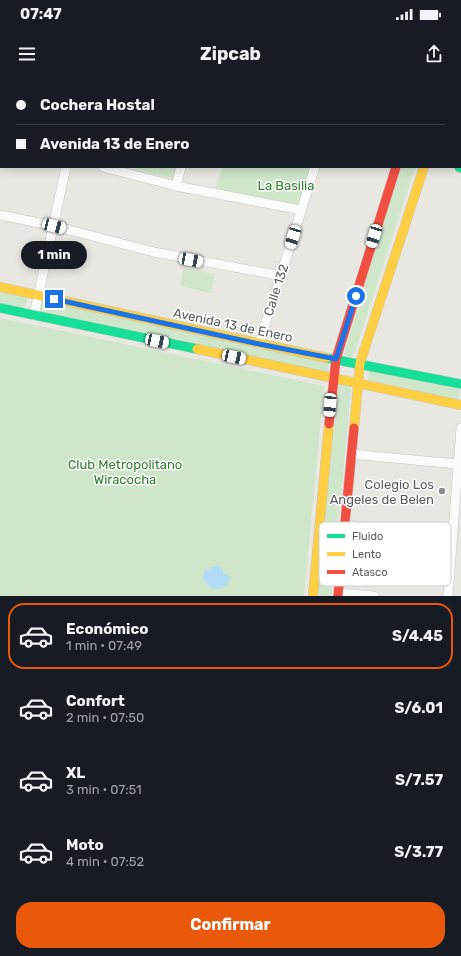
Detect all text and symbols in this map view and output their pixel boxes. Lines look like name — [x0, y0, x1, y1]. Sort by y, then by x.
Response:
text: 07:47 — [20, 5, 62, 23]
icon: menu — [16, 43, 38, 65]
text: Zipcab — [200, 43, 261, 65]
icon: share — [423, 43, 445, 65]
text: Cochera Hostal — [40, 96, 155, 114]
text: Avenida 13 de Enero — [40, 135, 189, 153]
park label: La Basilia — [258, 178, 314, 193]
car — [41, 217, 67, 235]
car — [365, 223, 383, 249]
car — [284, 224, 302, 250]
callout: 1 min — [21, 241, 87, 269]
text: 1 min — [37, 247, 71, 262]
car — [178, 252, 204, 268]
street label: Calle 132 — [261, 262, 291, 318]
route start — [347, 287, 365, 305]
route end — [45, 290, 63, 308]
street label: Avenida 13 de Enero — [172, 305, 294, 345]
car — [144, 333, 170, 349]
car — [221, 349, 247, 365]
car — [323, 393, 337, 417]
park label: Club Metropolitano Wiracocha — [68, 457, 182, 487]
place label: Colegio Los Angeles de Belen — [330, 477, 434, 508]
marker: Colegio Los Angeles de Belen — [437, 486, 447, 496]
legend — [319, 522, 451, 586]
text: Fluido — [352, 530, 383, 543]
text: Lento — [352, 548, 381, 561]
text: Atasco — [352, 566, 387, 579]
icon: car — [18, 618, 54, 654]
text: Económico — [66, 620, 148, 638]
text: S/4.45 — [392, 627, 443, 645]
text: 1 min · 07:49 — [66, 638, 142, 653]
icon: car — [18, 690, 54, 726]
text: Confort — [66, 692, 125, 710]
text: S/6.01 — [394, 699, 443, 717]
text: 2 min · 07:50 — [66, 710, 144, 725]
icon: car — [18, 762, 54, 798]
text: XL — [66, 764, 85, 782]
text: S/7.57 — [395, 771, 443, 789]
text: 3 min · 07:51 — [66, 782, 142, 797]
icon: car — [18, 834, 54, 870]
text: Moto — [66, 836, 104, 854]
text: S/3.77 — [394, 843, 443, 861]
text: 4 min · 07:52 — [66, 854, 144, 869]
button: Confirmar — [16, 902, 445, 948]

